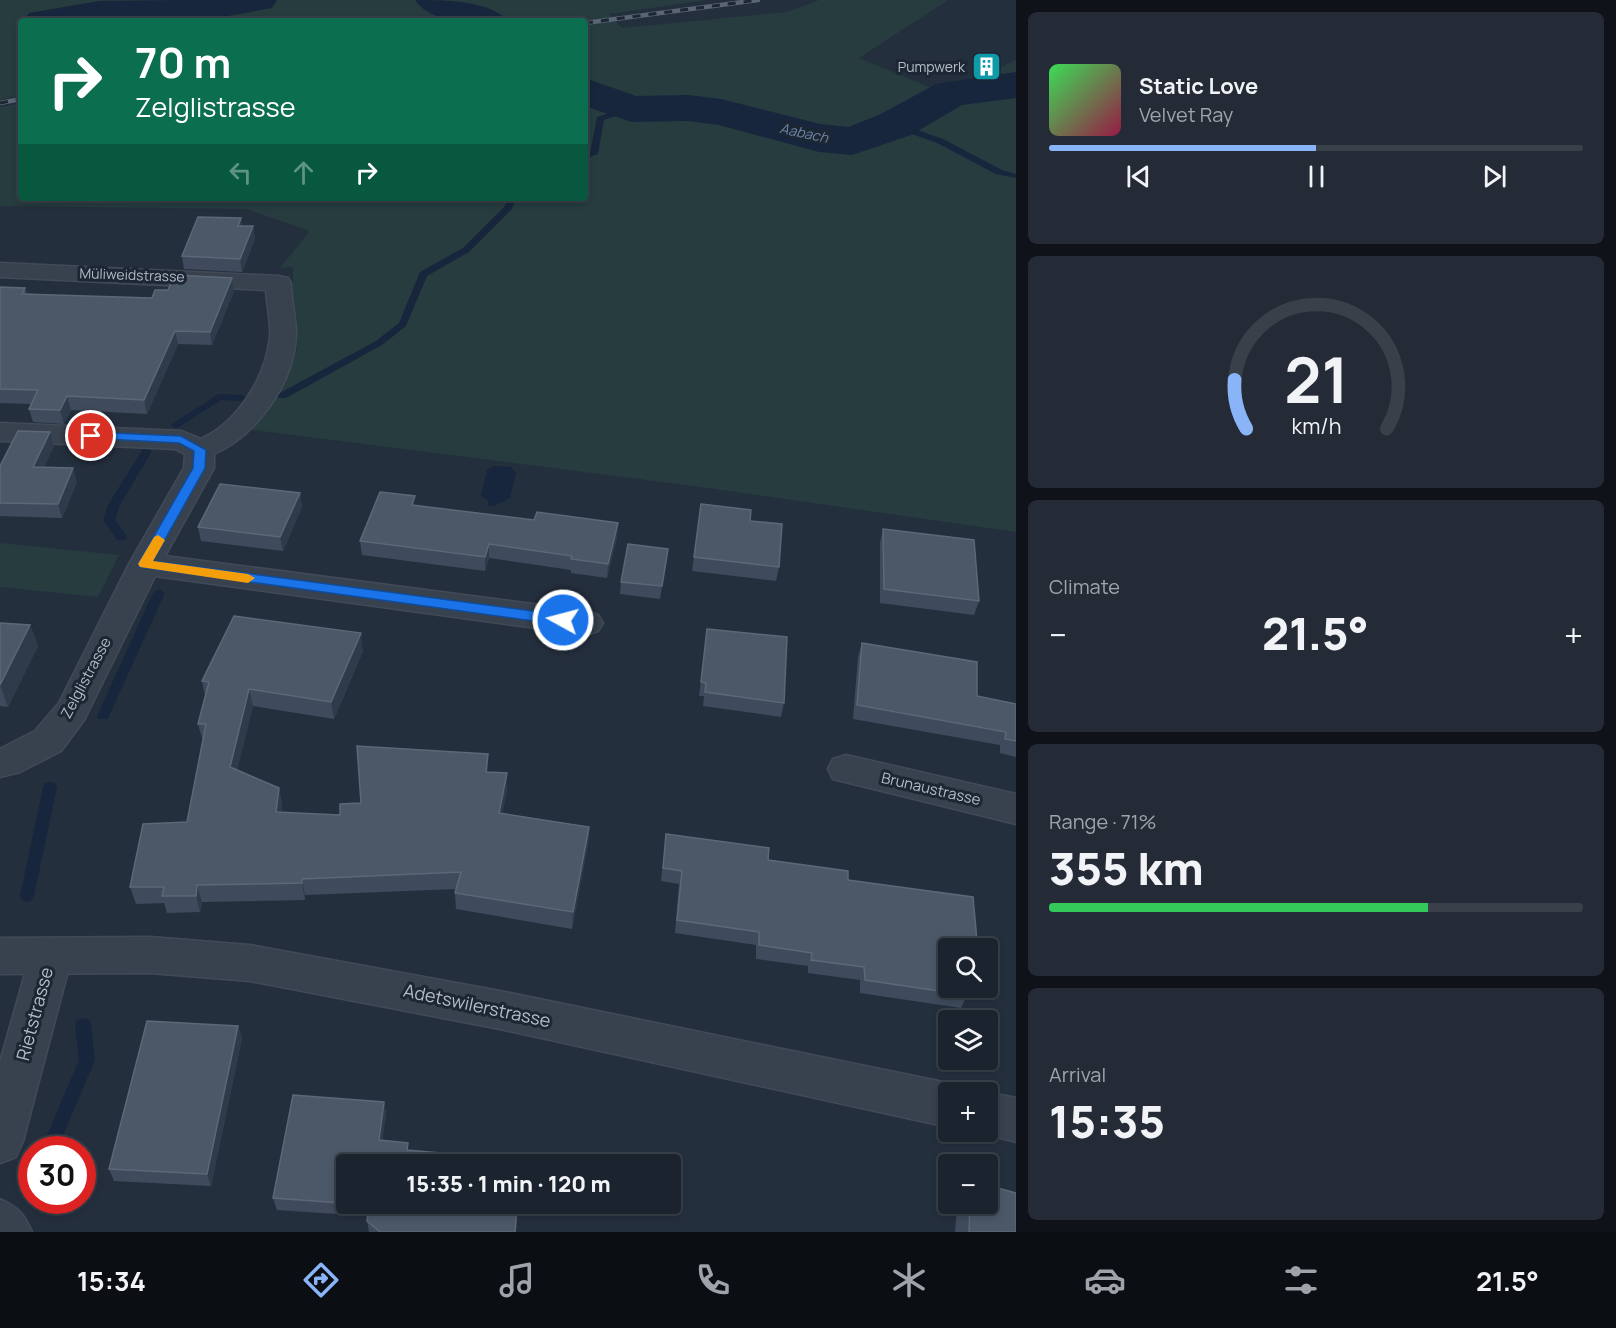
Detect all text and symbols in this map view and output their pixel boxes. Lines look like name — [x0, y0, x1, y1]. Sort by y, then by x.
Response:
text: 70 m — [135, 33, 231, 91]
icon: right — [36, 42, 114, 120]
building icon: Pumpwerk — [970, 51, 1002, 83]
place label: Pumpwerk — [898, 57, 966, 76]
text: Static Love — [1139, 71, 1258, 101]
text: Zelglistrasse — [135, 88, 296, 125]
text: Velvet Ray — [1139, 101, 1233, 128]
water label: Aabach — [778, 118, 831, 147]
icon: left — [224, 156, 257, 189]
icon: ahead — [287, 156, 320, 189]
icon: right — [350, 156, 383, 189]
icon: previous — [1122, 160, 1155, 193]
icon: pause — [1300, 160, 1333, 193]
icon: next — [1478, 160, 1511, 193]
street label: Müliweidstrasse — [79, 263, 185, 286]
text: 21 — [1284, 336, 1348, 422]
pin — [65, 410, 116, 461]
text: km/h — [1291, 411, 1341, 440]
icon: arrive — [74, 419, 107, 452]
text: Climate — [1049, 573, 1120, 600]
position arrow — [531, 588, 595, 652]
text: 21.5° — [1262, 602, 1369, 664]
text: − — [1049, 612, 1067, 657]
text: + — [1564, 612, 1583, 657]
street label: Zelglistrasse — [55, 633, 116, 722]
street label: Brunaustrasse — [879, 767, 983, 810]
text: Range · 71% — [1049, 808, 1157, 835]
text: 355 km — [1049, 837, 1204, 899]
map controls — [938, 938, 998, 1214]
button: search — [938, 938, 998, 998]
street label: Rietstrasse — [10, 965, 58, 1063]
street label: Adetswilerstrasse — [401, 978, 553, 1032]
button: layers — [938, 1010, 998, 1070]
text: Arrival — [1049, 1061, 1106, 1088]
button: + — [938, 1082, 998, 1142]
text: 15:35 — [1049, 1090, 1165, 1152]
speed limit sign: 30 — [18, 1136, 96, 1214]
button: − — [938, 1154, 998, 1214]
text: 15:35 · 1 min · 120 m — [406, 1169, 611, 1199]
icon: directions — [300, 1259, 342, 1301]
icon: music — [496, 1259, 538, 1301]
icon: phone — [692, 1259, 734, 1301]
icon: climate — [888, 1259, 930, 1301]
icon: car — [1084, 1259, 1126, 1301]
icon: filters — [1280, 1259, 1322, 1301]
text: 15:34 — [77, 1262, 146, 1299]
text: 21.5° — [1476, 1262, 1539, 1299]

